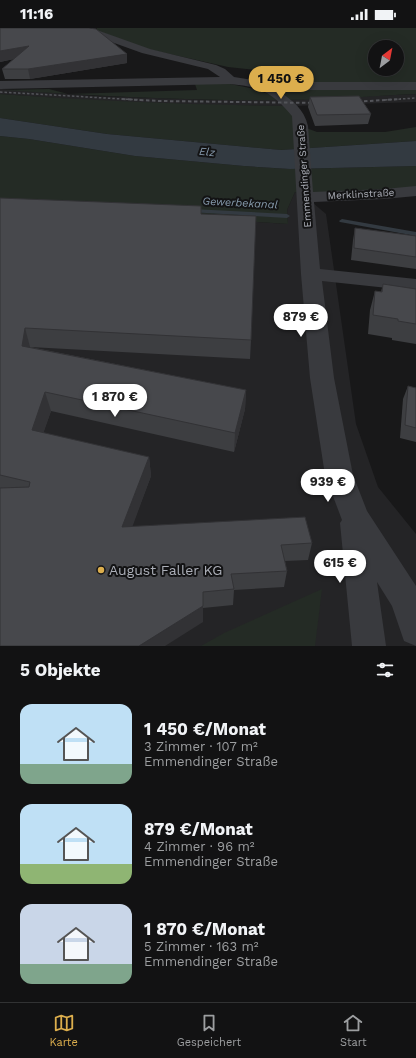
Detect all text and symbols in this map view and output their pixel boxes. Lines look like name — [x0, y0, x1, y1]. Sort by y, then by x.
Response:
text: 11:16 — [20, 5, 53, 23]
north arrow — [368, 40, 404, 76]
map controls — [368, 40, 404, 76]
pin: 1 450 € — [244, 66, 318, 100]
text: 1 450 € — [258, 71, 304, 86]
street label: Emmendinger Straße — [295, 124, 313, 228]
water label: Elz — [198, 145, 216, 159]
street label: Merklinstraße — [327, 187, 395, 201]
water label: Gewerbekanal — [202, 195, 279, 212]
pin: 879 € — [273, 304, 329, 338]
text: 879 € — [283, 309, 319, 324]
pin: 1 870 € — [78, 384, 152, 418]
text: 1 870 € — [92, 389, 138, 404]
pin: 939 € — [300, 469, 356, 503]
text: 939 € — [310, 474, 346, 489]
pin: 615 € — [312, 550, 368, 584]
text: 615 € — [323, 555, 357, 570]
place label: August Faller KG — [109, 562, 222, 578]
marker: August Faller KG — [96, 565, 106, 575]
icon: filters — [374, 659, 396, 681]
text: 5 Objekte — [20, 660, 101, 680]
text: 1 450 €/Monat — [144, 719, 266, 739]
icon: home — [52, 720, 100, 768]
text: 3 Zimmer · 107 m² — [144, 739, 258, 754]
text: Emmendinger Straße — [144, 754, 278, 769]
text: 879 €/Monat — [144, 819, 253, 839]
icon: home — [52, 820, 100, 868]
text: 4 Zimmer · 96 m² — [144, 839, 255, 854]
text: Emmendinger Straße — [144, 854, 278, 869]
text: 1 870 €/Monat — [144, 919, 265, 939]
icon: home — [52, 920, 100, 968]
text: 5 Zimmer · 163 m² — [144, 939, 259, 954]
text: Emmendinger Straße — [144, 954, 278, 969]
tab: Karte — [49, 1012, 78, 1049]
tab: Gespeichert — [177, 1012, 241, 1049]
tab: Start — [340, 1012, 367, 1049]

